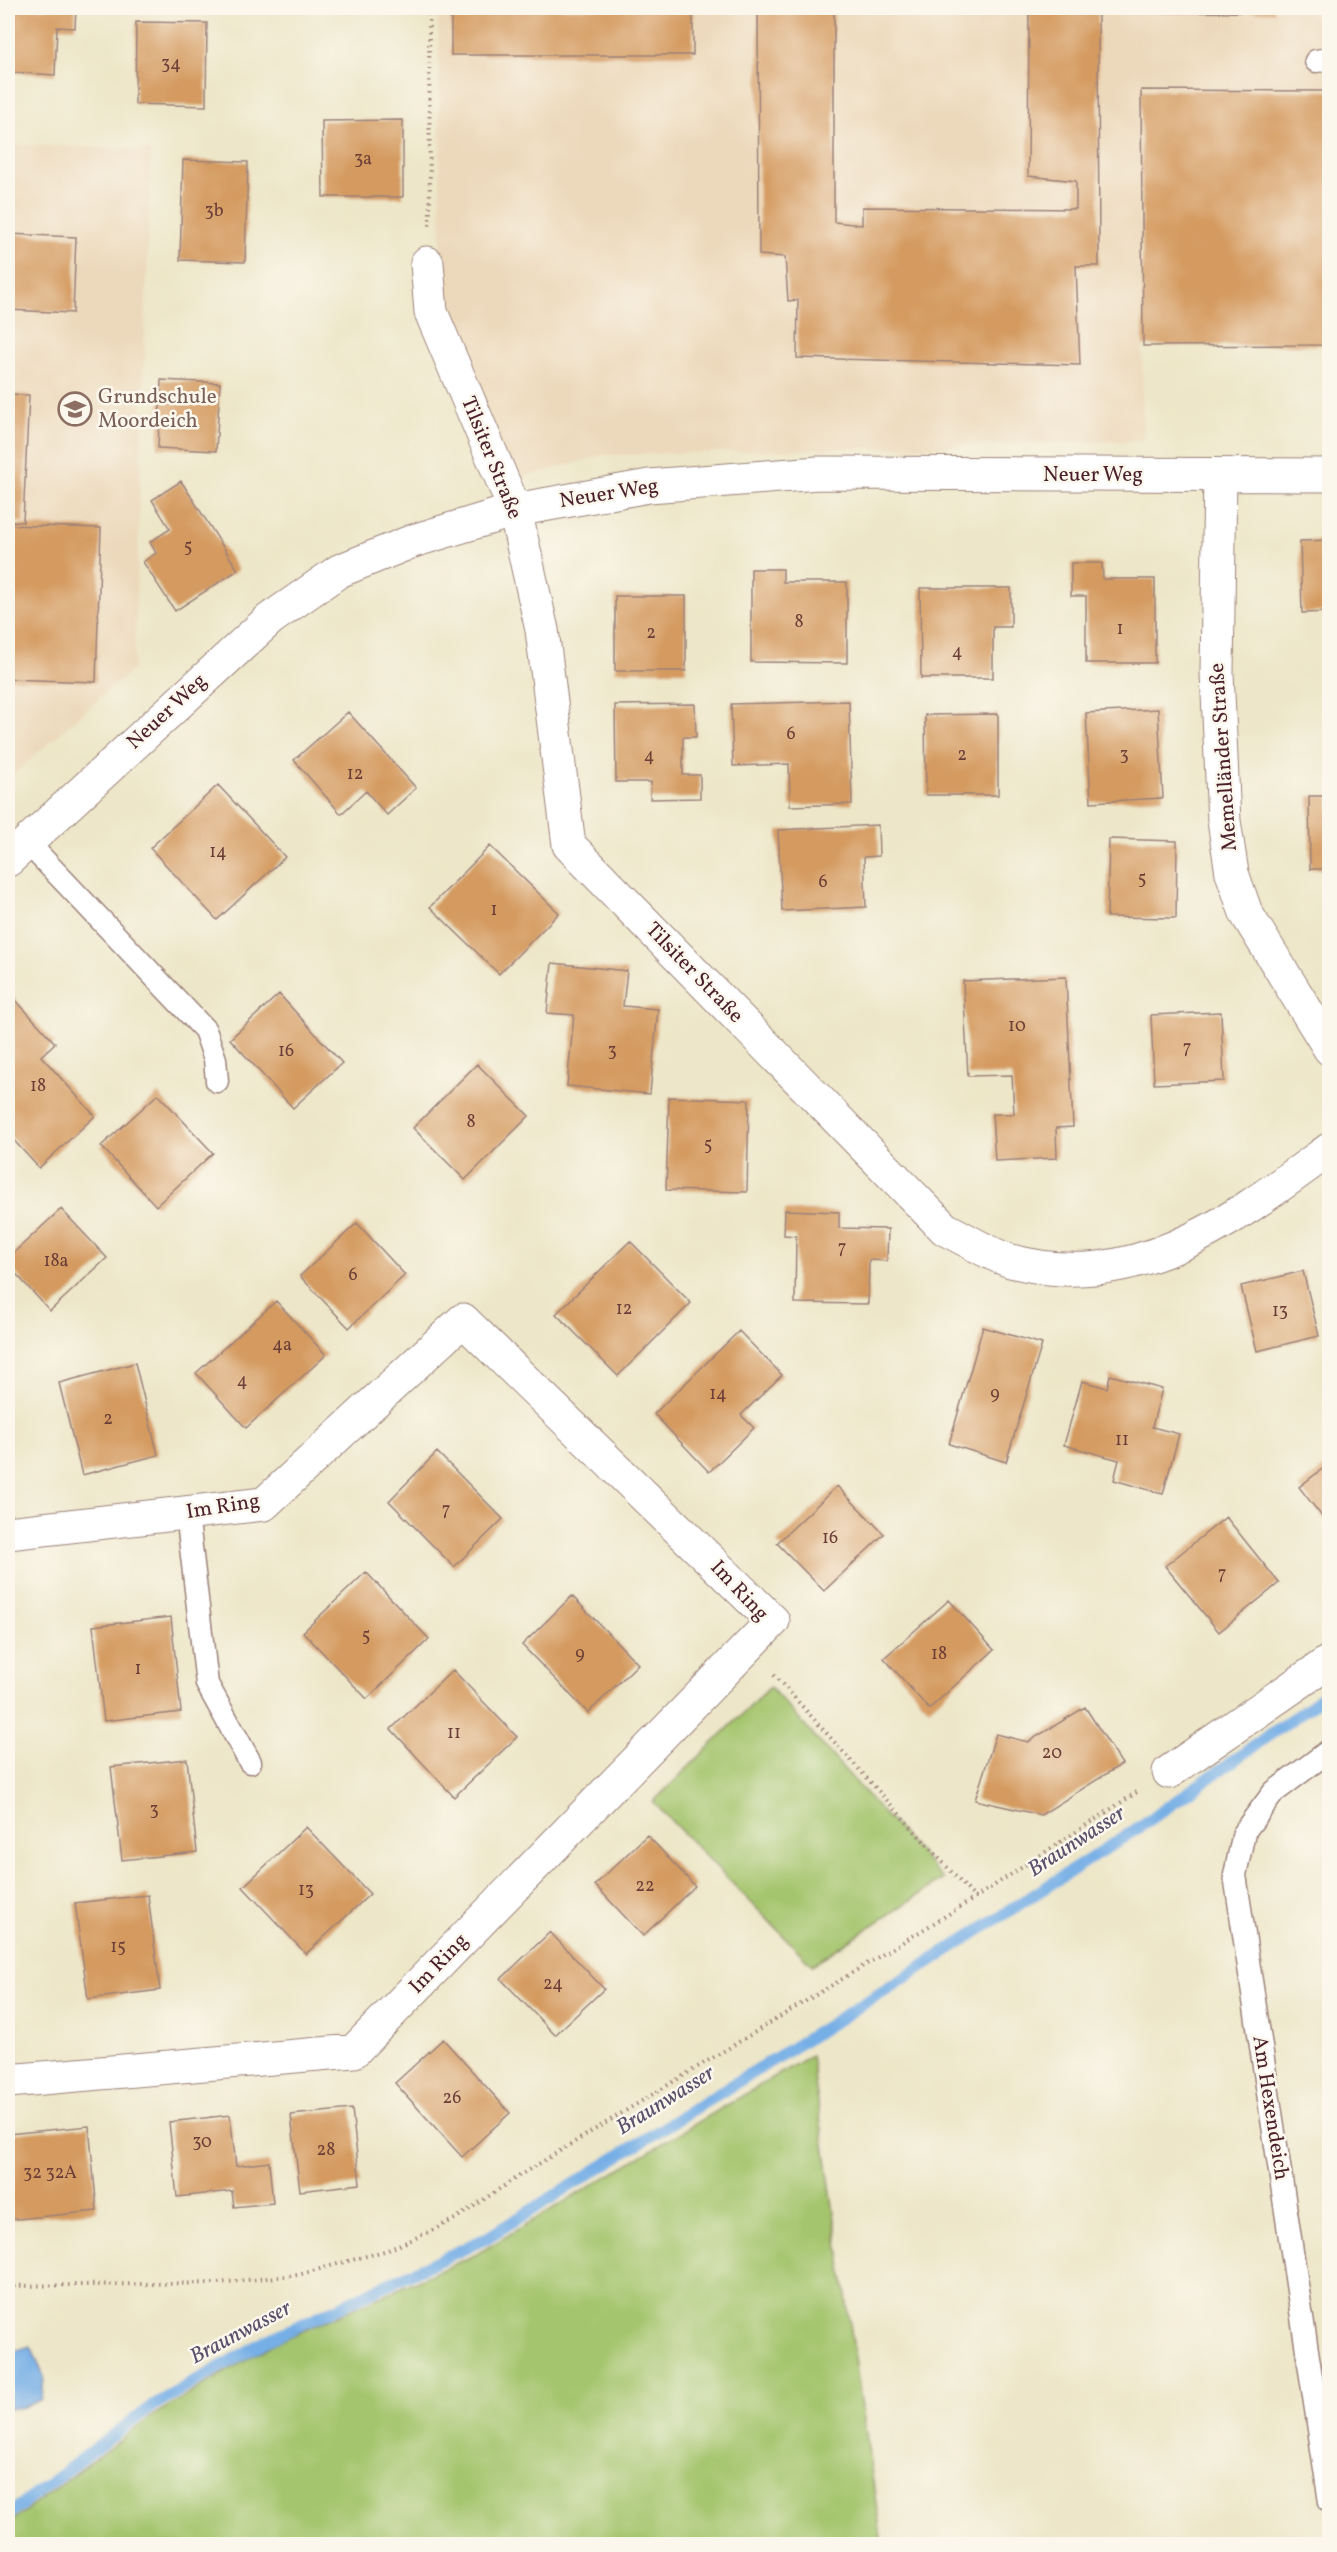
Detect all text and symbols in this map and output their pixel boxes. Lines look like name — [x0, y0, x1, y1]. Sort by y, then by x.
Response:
house number: 34 — [161, 52, 181, 77]
house number: 3a — [354, 147, 372, 172]
house number: 3b — [204, 199, 224, 224]
place label: Grundschule Moordeich — [98, 383, 217, 436]
school or university icon: Grundschule Moordeich — [57, 391, 93, 427]
street label: Tilsiter Straße — [453, 392, 529, 524]
street label: Neuer Weg — [1043, 461, 1143, 490]
street label: Neuer Weg — [557, 472, 661, 516]
house number: 5 — [184, 535, 192, 560]
house number: 8 — [794, 610, 804, 635]
house number: 1 — [1117, 617, 1123, 642]
house number: 2 — [646, 621, 656, 646]
house number: 4 — [952, 640, 962, 665]
street label: Memelländer Straße — [1203, 662, 1245, 852]
street label: Neuer Weg — [121, 667, 213, 757]
house number: 6 — [786, 722, 796, 747]
house number: 2 — [957, 743, 967, 768]
house number: 3 — [1119, 743, 1129, 768]
house number: 4 — [644, 744, 654, 769]
house number: 12 — [347, 762, 363, 787]
house number: 14 — [209, 840, 227, 865]
house number: 5 — [1138, 867, 1146, 892]
house number: 6 — [818, 870, 828, 895]
house number: 1 — [491, 898, 497, 923]
street label: Tilsiter Straße — [638, 916, 750, 1030]
house number: 10 — [1008, 1014, 1026, 1039]
house number: 7 — [1183, 1036, 1191, 1061]
house number: 16 — [278, 1039, 294, 1064]
house number: 3 — [607, 1039, 617, 1064]
house number: 18 — [30, 1074, 46, 1099]
house number: 8 — [466, 1110, 476, 1135]
house number: 5 — [704, 1133, 712, 1158]
house number: 7 — [838, 1236, 846, 1261]
house number: 18a — [43, 1249, 69, 1274]
house number: 6 — [348, 1263, 358, 1288]
house number: 12 — [616, 1297, 632, 1322]
house number: 13 — [1272, 1299, 1288, 1324]
house number: 4a — [272, 1333, 292, 1358]
house number: 4 — [237, 1369, 247, 1394]
house number: 14 — [709, 1382, 727, 1407]
house number: 9 — [990, 1382, 1000, 1407]
house number: 2 — [103, 1407, 113, 1432]
house number: 11 — [1115, 1428, 1129, 1453]
street label: Im Ring — [184, 1487, 262, 1527]
house number: 7 — [442, 1498, 450, 1523]
house number: 16 — [822, 1526, 838, 1551]
street label: Im Ring — [703, 1554, 775, 1628]
house number: 7 — [1218, 1562, 1226, 1587]
house number: 5 — [362, 1624, 370, 1649]
house number: 9 — [575, 1642, 585, 1667]
house number: 18 — [931, 1642, 947, 1667]
house number: 1 — [135, 1657, 141, 1682]
house number: 11 — [447, 1721, 461, 1746]
house number: 20 — [1042, 1741, 1062, 1766]
house number: 3 — [149, 1798, 159, 1823]
water label: Braunwasser — [1022, 1798, 1133, 1885]
house number: 22 — [635, 1874, 655, 1899]
house number: 13 — [298, 1878, 314, 1903]
street label: Im Ring — [403, 1927, 475, 2001]
house number: 15 — [110, 1935, 126, 1960]
house number: 24 — [543, 1972, 563, 1997]
street label: Am Hexendeich — [1244, 2034, 1296, 2182]
water label: Braunwasser — [611, 2058, 722, 2144]
house number: 26 — [443, 2086, 461, 2111]
house number: 30 — [192, 2130, 212, 2155]
house number: 28 — [317, 2138, 335, 2163]
house number: 32 32A — [23, 2161, 77, 2186]
water label: Braunwasser — [185, 2293, 298, 2373]

